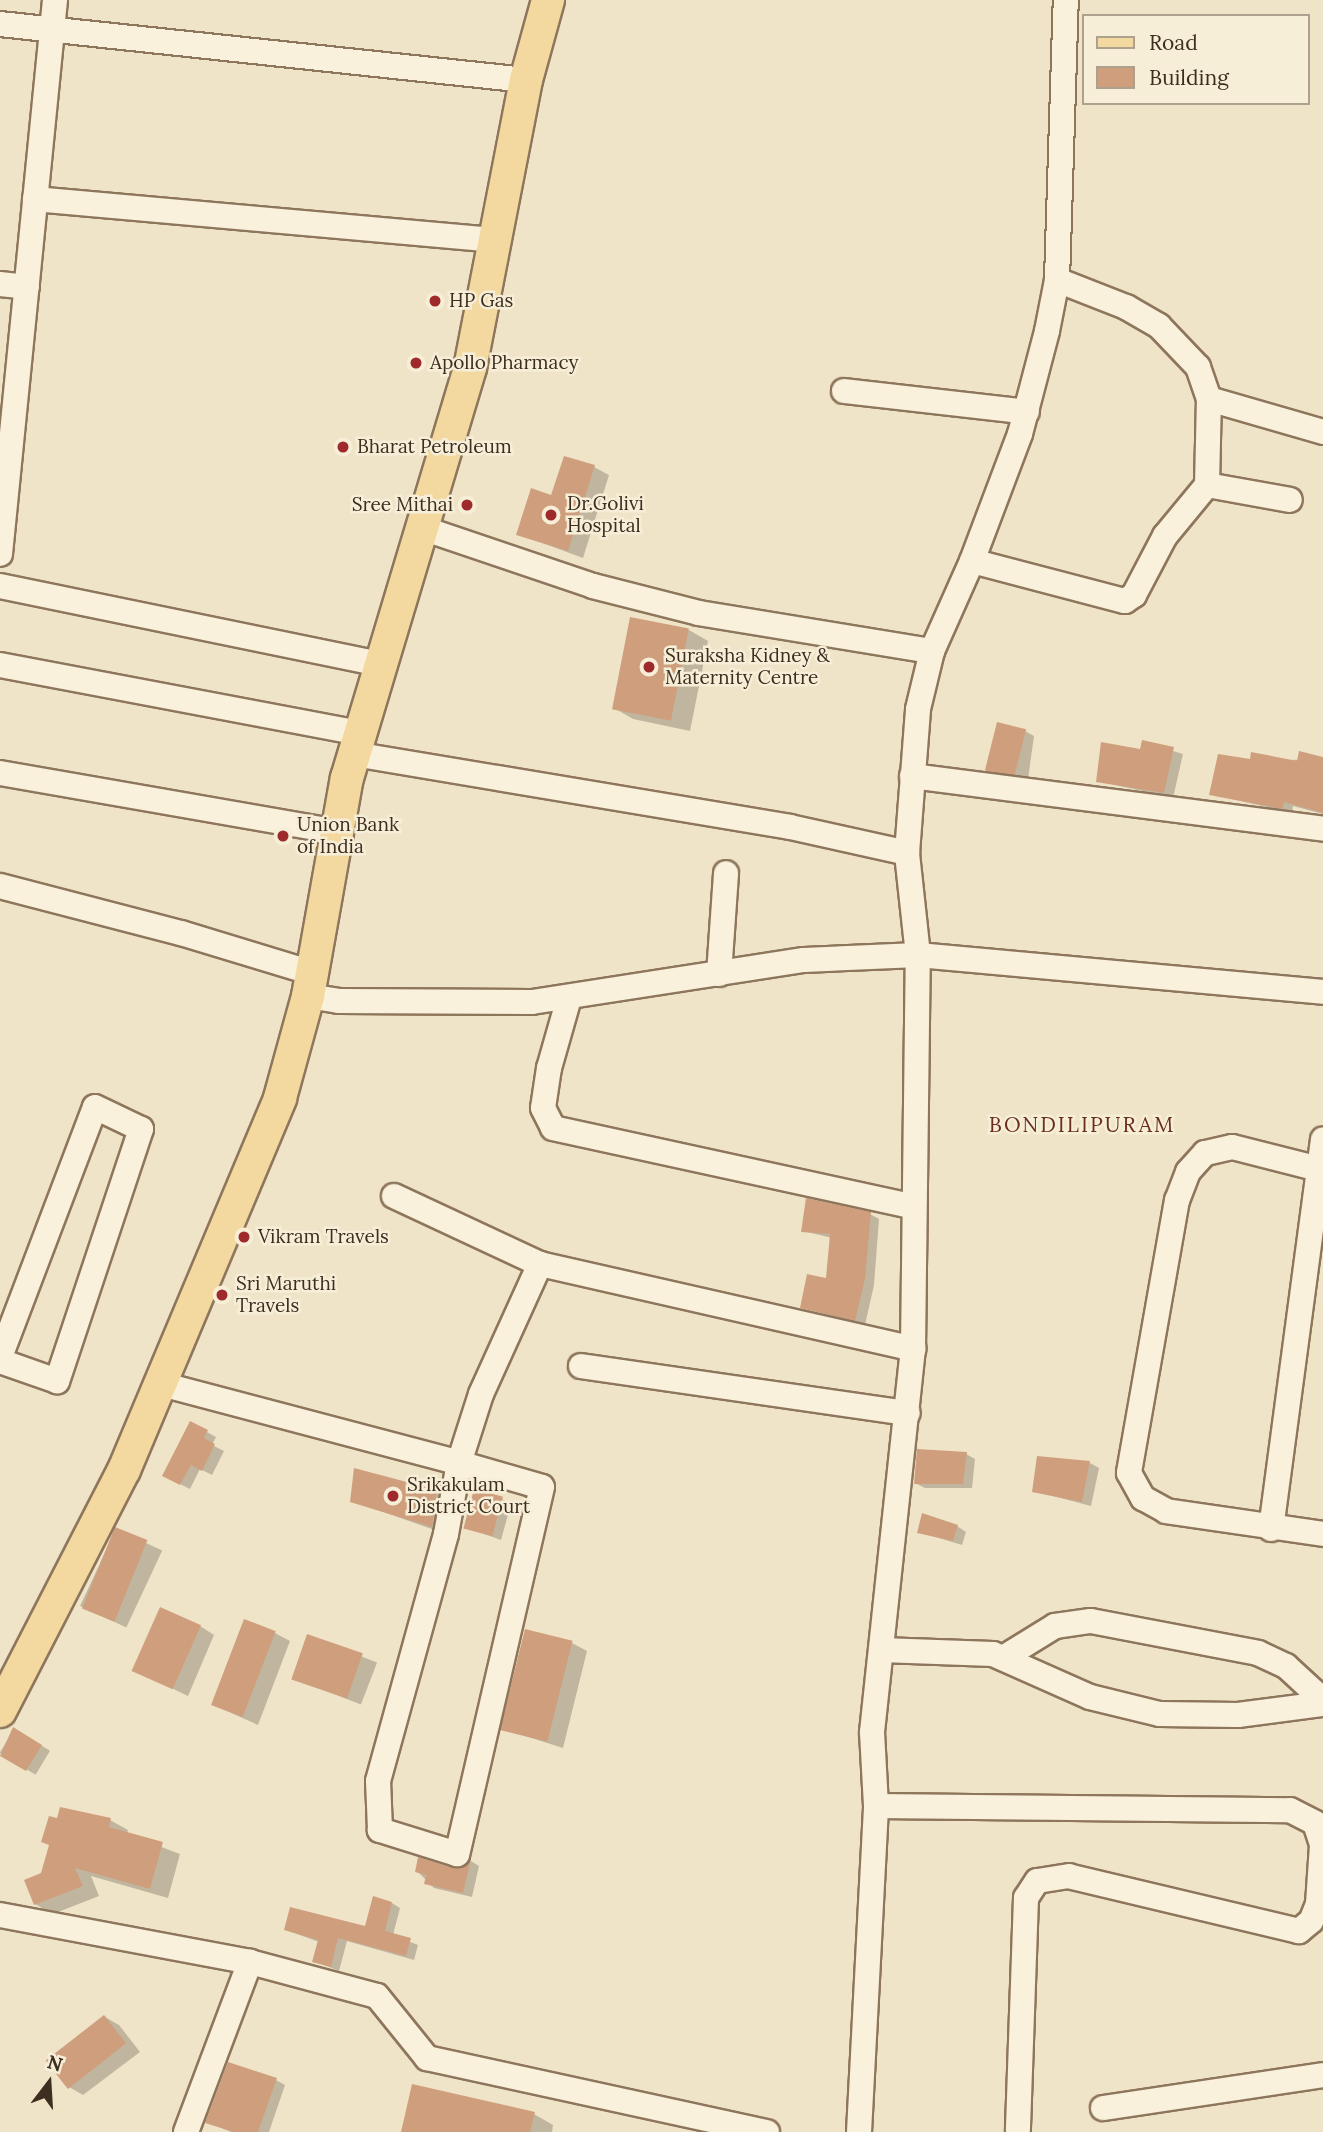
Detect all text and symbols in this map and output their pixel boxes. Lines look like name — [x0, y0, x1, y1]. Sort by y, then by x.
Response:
legend — [1082, 14, 1309, 105]
text: Road — [1149, 29, 1198, 56]
text: Building — [1149, 64, 1229, 91]
place label: HP Gas — [449, 290, 513, 312]
marker: HP Gas — [427, 293, 443, 309]
place label: Apollo Pharmacy — [430, 352, 578, 374]
marker: Apollo Pharmacy — [408, 355, 424, 371]
place label: Bharat Petroleum — [357, 436, 512, 458]
marker: Bharat Petroleum — [335, 439, 351, 455]
place label: Dr.Golivi Hospital — [567, 493, 644, 537]
place label: Sree Mithai — [352, 494, 453, 516]
marker: Sree Mithai — [459, 497, 475, 513]
marker: Dr.Golivi Hospital — [541, 505, 561, 525]
place label: Suraksha Kidney & Maternity Centre — [665, 645, 830, 689]
marker: Suraksha Kidney & Maternity Centre — [639, 657, 659, 677]
place label: Union Bank of India — [297, 814, 399, 858]
marker: Union Bank of India — [275, 828, 291, 844]
district label: BONDILIPURAM — [990, 1112, 1174, 1138]
place label: Vikram Travels — [258, 1226, 389, 1248]
marker: Vikram Travels — [236, 1229, 252, 1245]
place label: Sri Maruthi Travels — [236, 1273, 336, 1317]
marker: Sri Maruthi Travels — [214, 1287, 230, 1303]
place label: Srikakulam District Court — [407, 1474, 530, 1518]
marker: Srikakulam District Court — [385, 1488, 401, 1504]
north arrow — [14, 2048, 84, 2118]
text: N — [45, 2049, 66, 2077]

